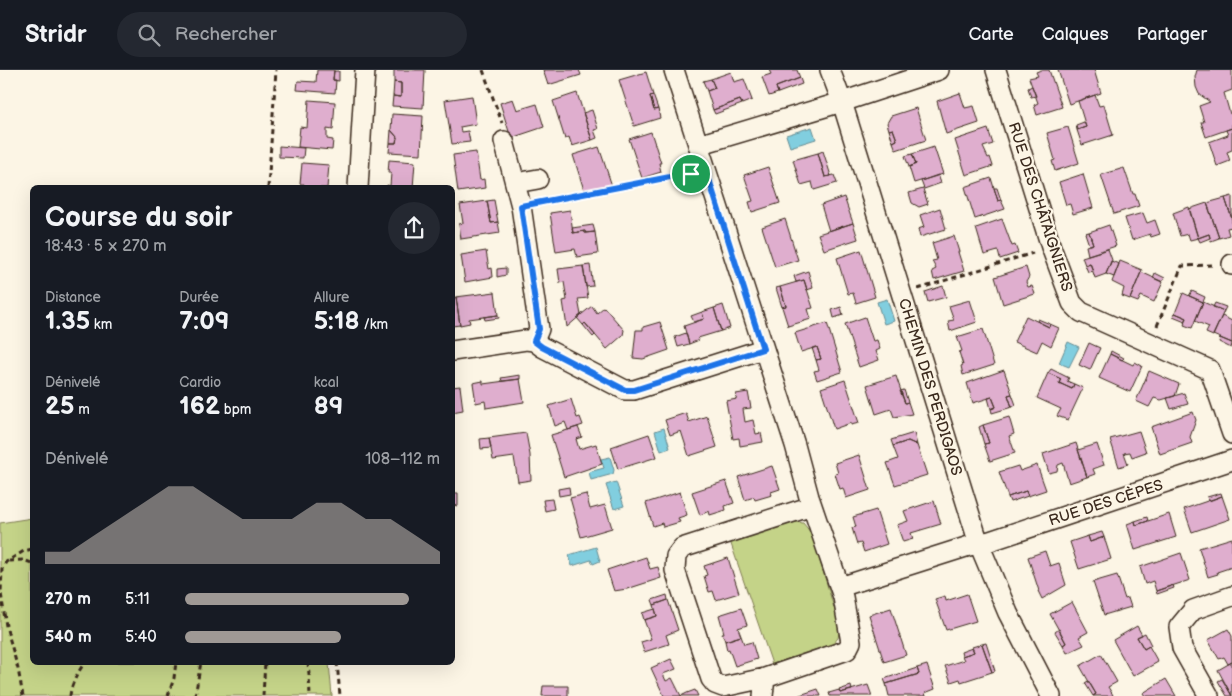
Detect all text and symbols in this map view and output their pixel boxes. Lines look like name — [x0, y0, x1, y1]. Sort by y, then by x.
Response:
search box — [117, 12, 467, 57]
text: Stridr — [25, 20, 87, 49]
icon: search — [135, 21, 163, 49]
text: Rechercher — [175, 23, 277, 46]
text: Carte — [968, 24, 1014, 45]
text: Calques — [1042, 24, 1109, 45]
text: Partager — [1137, 24, 1207, 45]
street label: RUE DES CHÂTAIGNIERS — [1004, 120, 1076, 294]
pin — [670, 153, 712, 195]
icon: arrive — [677, 160, 705, 188]
text: Course du soir — [45, 201, 233, 234]
button: share — [388, 202, 440, 254]
text: 18:43 · 5 × 270 m — [45, 237, 166, 256]
text: Distance — [45, 289, 101, 306]
text: Durée — [179, 289, 219, 306]
text: Allure — [314, 289, 349, 306]
street label: CHEMIN DES PERDIGAOS — [894, 296, 966, 478]
text: 1.35 — [45, 306, 90, 337]
text: 7:09 — [179, 306, 229, 337]
text: 5:18 — [314, 306, 360, 337]
text: km — [90, 316, 112, 333]
text: /km — [360, 316, 388, 333]
text: Dénivelé — [45, 374, 100, 391]
text: Cardio — [179, 374, 221, 391]
text: kcal — [314, 374, 339, 391]
text: 25 — [45, 391, 74, 422]
text: 162 — [179, 391, 220, 422]
text: 89 — [314, 391, 343, 422]
text: m — [74, 401, 90, 418]
text: bpm — [220, 401, 251, 418]
text: Dénivelé — [45, 450, 108, 469]
text: 108–112 m — [365, 450, 440, 469]
street label: RUE DES CÈPES — [1046, 476, 1166, 530]
text: 270 m — [45, 590, 91, 609]
text: 5:11 — [125, 590, 150, 609]
text: 540 m — [45, 628, 92, 647]
text: 5:40 — [125, 628, 157, 647]

